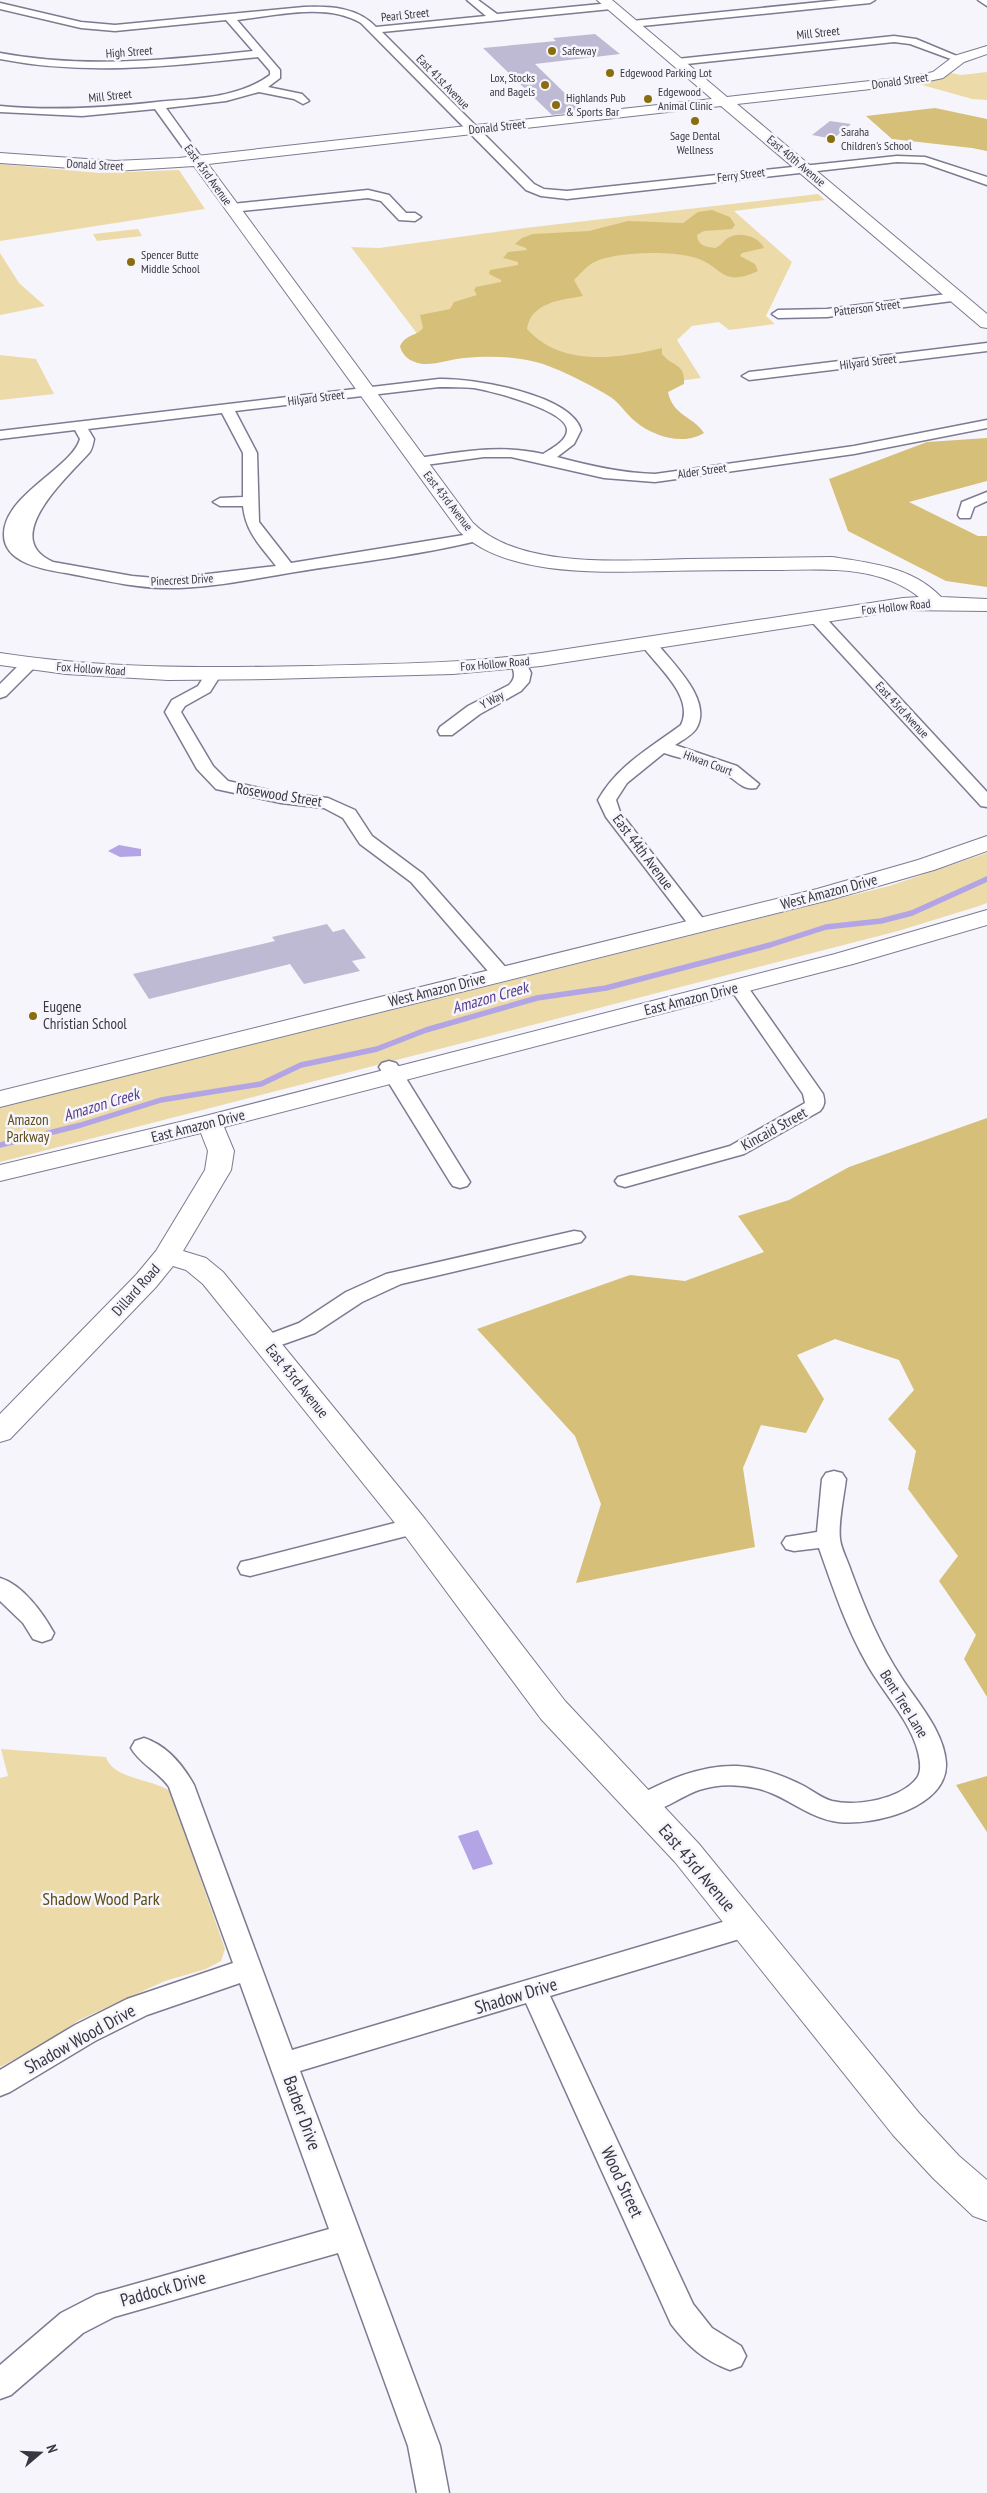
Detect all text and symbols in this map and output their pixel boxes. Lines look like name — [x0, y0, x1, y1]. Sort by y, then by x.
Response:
street label: Pearl Street — [380, 4, 430, 24]
street label: Mill Street — [796, 23, 841, 42]
street label: High Street — [105, 42, 154, 61]
place label: Safeway — [562, 43, 597, 58]
marker: Safeway — [546, 45, 558, 57]
street label: East 41st Avenue — [413, 51, 473, 112]
place label: Edgewood Parking Lot — [620, 65, 713, 80]
marker: Edgewood Parking Lot — [604, 67, 616, 79]
street label: Donald Street — [871, 69, 930, 92]
place label: Lox, Stocks and Bagels — [490, 70, 535, 99]
marker: Lox, Stocks and Bagels — [539, 79, 551, 91]
place label: Edgewood Animal Clinic — [658, 84, 713, 113]
street label: Mill Street — [88, 86, 133, 105]
place label: Highlands Pub & Sports Bar — [566, 90, 626, 119]
marker: Edgewood Animal Clinic — [642, 93, 654, 105]
marker: Highlands Pub & Sports Bar — [550, 99, 562, 111]
marker: Sage Dental Wellness — [689, 115, 701, 127]
street label: Donald Street — [468, 116, 527, 137]
place label: Saraha Children's School — [841, 124, 912, 153]
place label: Sage Dental Wellness — [670, 128, 720, 157]
street label: East 40th Avenue — [764, 132, 829, 189]
marker: Saraha Children's School — [825, 133, 837, 145]
street label: East 43rd Avenue — [181, 141, 236, 208]
street label: Donald Street — [66, 156, 125, 174]
street label: Ferry Street — [716, 164, 766, 185]
place label: Spencer Butte Middle School — [141, 247, 200, 276]
marker: Spencer Butte Middle School — [125, 256, 137, 268]
street label: Patterson Street — [833, 296, 902, 319]
street label: Hilyard Street — [839, 351, 898, 372]
street label: Hilyard Street — [287, 387, 346, 408]
street label: Alder Street — [676, 460, 728, 481]
street label: East 43rd Avenue — [420, 468, 476, 534]
street label: Pinecrest Drive — [150, 570, 214, 589]
street label: Fox Hollow Road — [861, 595, 931, 618]
street label: Fox Hollow Road — [460, 653, 530, 674]
street label: Fox Hollow Road — [56, 659, 126, 678]
street label: East 43rd Avenue — [872, 678, 932, 741]
street label: Y Way — [477, 687, 507, 712]
street label: Hiwan Court — [682, 747, 735, 779]
street label: Rosewood Street — [235, 778, 323, 811]
street label: East 44th Avenue — [609, 810, 678, 893]
street label: West Amazon Drive — [778, 869, 879, 914]
street label: West Amazon Drive — [386, 968, 487, 1011]
water label: Amazon Creek — [450, 976, 532, 1017]
street label: East Amazon Drive — [642, 978, 740, 1019]
place label: Eugene Christian School — [43, 997, 127, 1033]
marker: Eugene Christian School — [27, 1010, 39, 1022]
water label: Amazon Creek — [61, 1083, 143, 1125]
street label: Kincaid Street — [737, 1103, 810, 1154]
street label: East Amazon Drive — [149, 1105, 247, 1146]
park label: Amazon Parkway — [7, 1110, 50, 1146]
street label: Dillard Road — [107, 1260, 164, 1320]
street label: East 43rd Avenue — [262, 1340, 333, 1421]
street label: Bent Tree Lane — [876, 1666, 933, 1741]
street label: East 43rd Avenue — [654, 1819, 741, 1916]
park label: Shadow Wood Park — [42, 1887, 160, 1910]
street label: Shadow Drive — [472, 1972, 560, 2019]
street label: Shadow Wood Drive — [20, 1999, 139, 2079]
street label: Barber Drive — [278, 2073, 326, 2153]
street label: Wood Street — [596, 2143, 649, 2221]
street label: Paddock Drive — [118, 2265, 208, 2312]
north arrow — [15, 2428, 65, 2478]
text: N — [43, 2442, 62, 2455]

